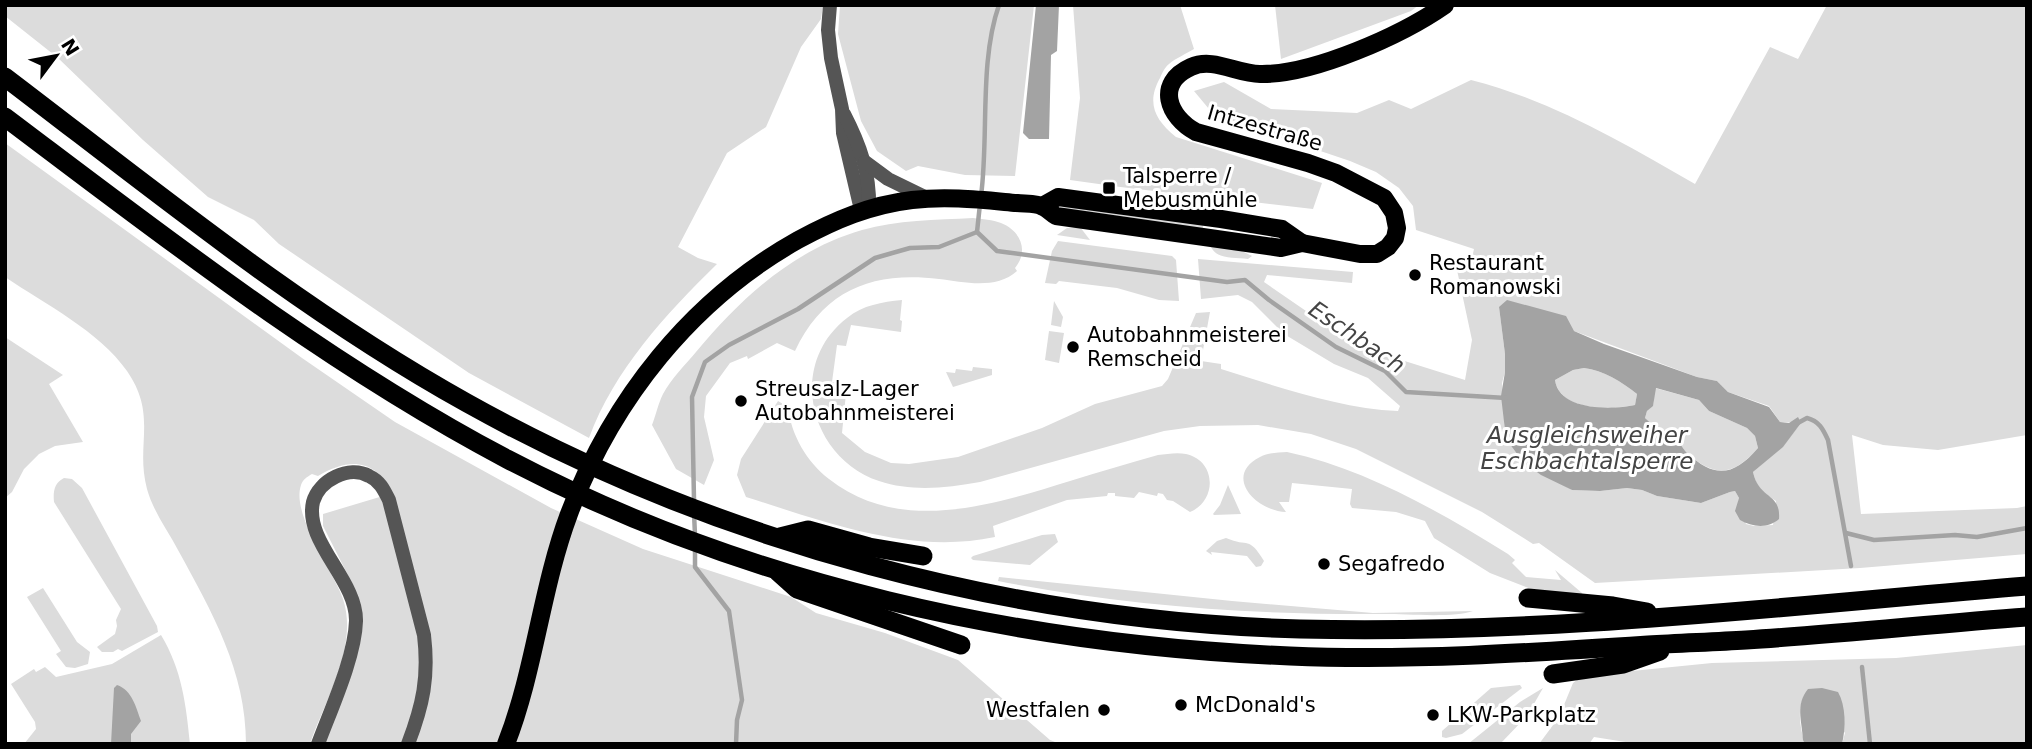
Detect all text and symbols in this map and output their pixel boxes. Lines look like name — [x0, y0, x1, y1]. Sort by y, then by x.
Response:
north arrow — [21, 21, 91, 91]
text: N — [57, 34, 84, 60]
street label: Intzestraße — [1205, 100, 1325, 156]
place label: Talsperre / Mebusmühle — [1122, 164, 1257, 212]
marker: Talsperre / Mebusmühle — [1101, 180, 1117, 196]
place label: Restaurant Romanowski — [1429, 251, 1561, 299]
marker: Restaurant Romanowski — [1407, 267, 1423, 283]
water label: Eschbach — [1304, 296, 1410, 378]
place label: Autobahnmeisterei Remscheid — [1087, 323, 1287, 371]
marker: Autobahnmeisterei Remscheid — [1065, 339, 1081, 355]
place label: Streusalz-Lager Autobahnmeisterei — [755, 377, 955, 425]
marker: Streusalz-Lager Autobahnmeisterei — [733, 393, 749, 409]
water label: Ausgleichsweiher Eschbachtalsperre — [1481, 422, 1693, 474]
place label: Segafredo — [1338, 552, 1445, 576]
marker: Segafredo — [1316, 556, 1332, 572]
place label: McDonald's — [1195, 693, 1316, 717]
marker: McDonald's — [1173, 697, 1189, 713]
place label: Westfalen — [986, 698, 1090, 722]
marker: Westfalen — [1096, 702, 1112, 718]
place label: LKW-Parkplatz — [1447, 703, 1596, 727]
marker: LKW-Parkplatz — [1425, 707, 1441, 723]

